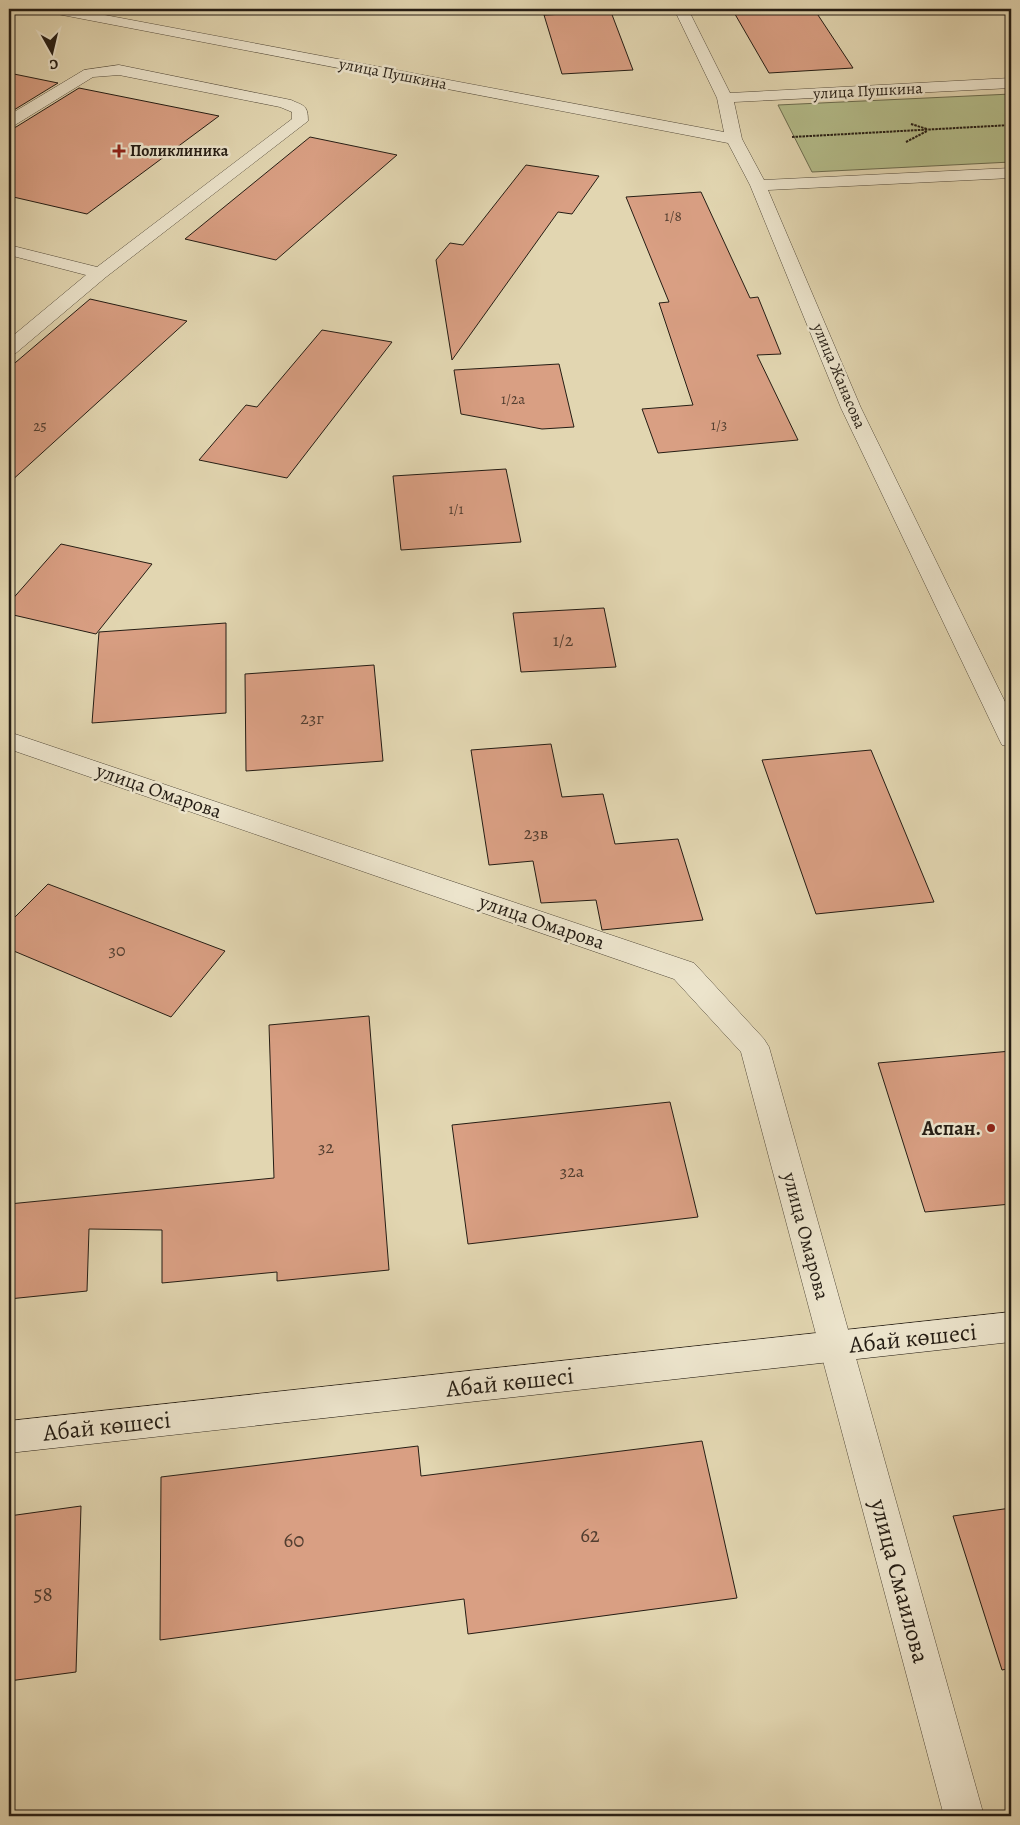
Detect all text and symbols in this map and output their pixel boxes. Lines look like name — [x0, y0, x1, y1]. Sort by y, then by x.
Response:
north arrow — [28, 28, 78, 78]
street label: улица Пушкина — [336, 53, 450, 95]
text: С — [48, 54, 59, 74]
street label: улица Пушкина — [812, 77, 924, 105]
place label: Поликлиника — [130, 140, 229, 162]
marker: Поликлиника — [112, 144, 126, 158]
house number: 1/8 — [664, 206, 682, 226]
street label: улица Жанасова — [807, 319, 871, 433]
house number: 1/2а — [501, 389, 525, 409]
house number: 1/3 — [711, 415, 727, 435]
house number: 25 — [33, 416, 47, 436]
house number: 1/1 — [448, 499, 464, 519]
house number: 1/2 — [553, 628, 574, 652]
house number: 23г — [300, 706, 324, 730]
street label: улица Омарова — [92, 757, 226, 825]
house number: 23в — [524, 821, 548, 845]
street label: улица Омарова — [475, 888, 609, 956]
house number: 30 — [108, 938, 126, 962]
place label: Аспан. — [921, 1115, 981, 1142]
marker: Аспан. — [985, 1122, 997, 1134]
house number: 32 — [318, 1135, 334, 1159]
house number: 32а — [560, 1159, 585, 1183]
street label: улица Омарова — [776, 1168, 836, 1303]
street label: Абай көшесі — [847, 1315, 978, 1361]
street label: Абай көшесі — [444, 1359, 575, 1405]
street label: Абай көшесі — [41, 1403, 172, 1449]
street label: улица Смаилова — [863, 1495, 937, 1666]
house number: 62 — [580, 1521, 600, 1549]
house number: 60 — [284, 1526, 304, 1554]
house number: 58 — [33, 1580, 53, 1608]

